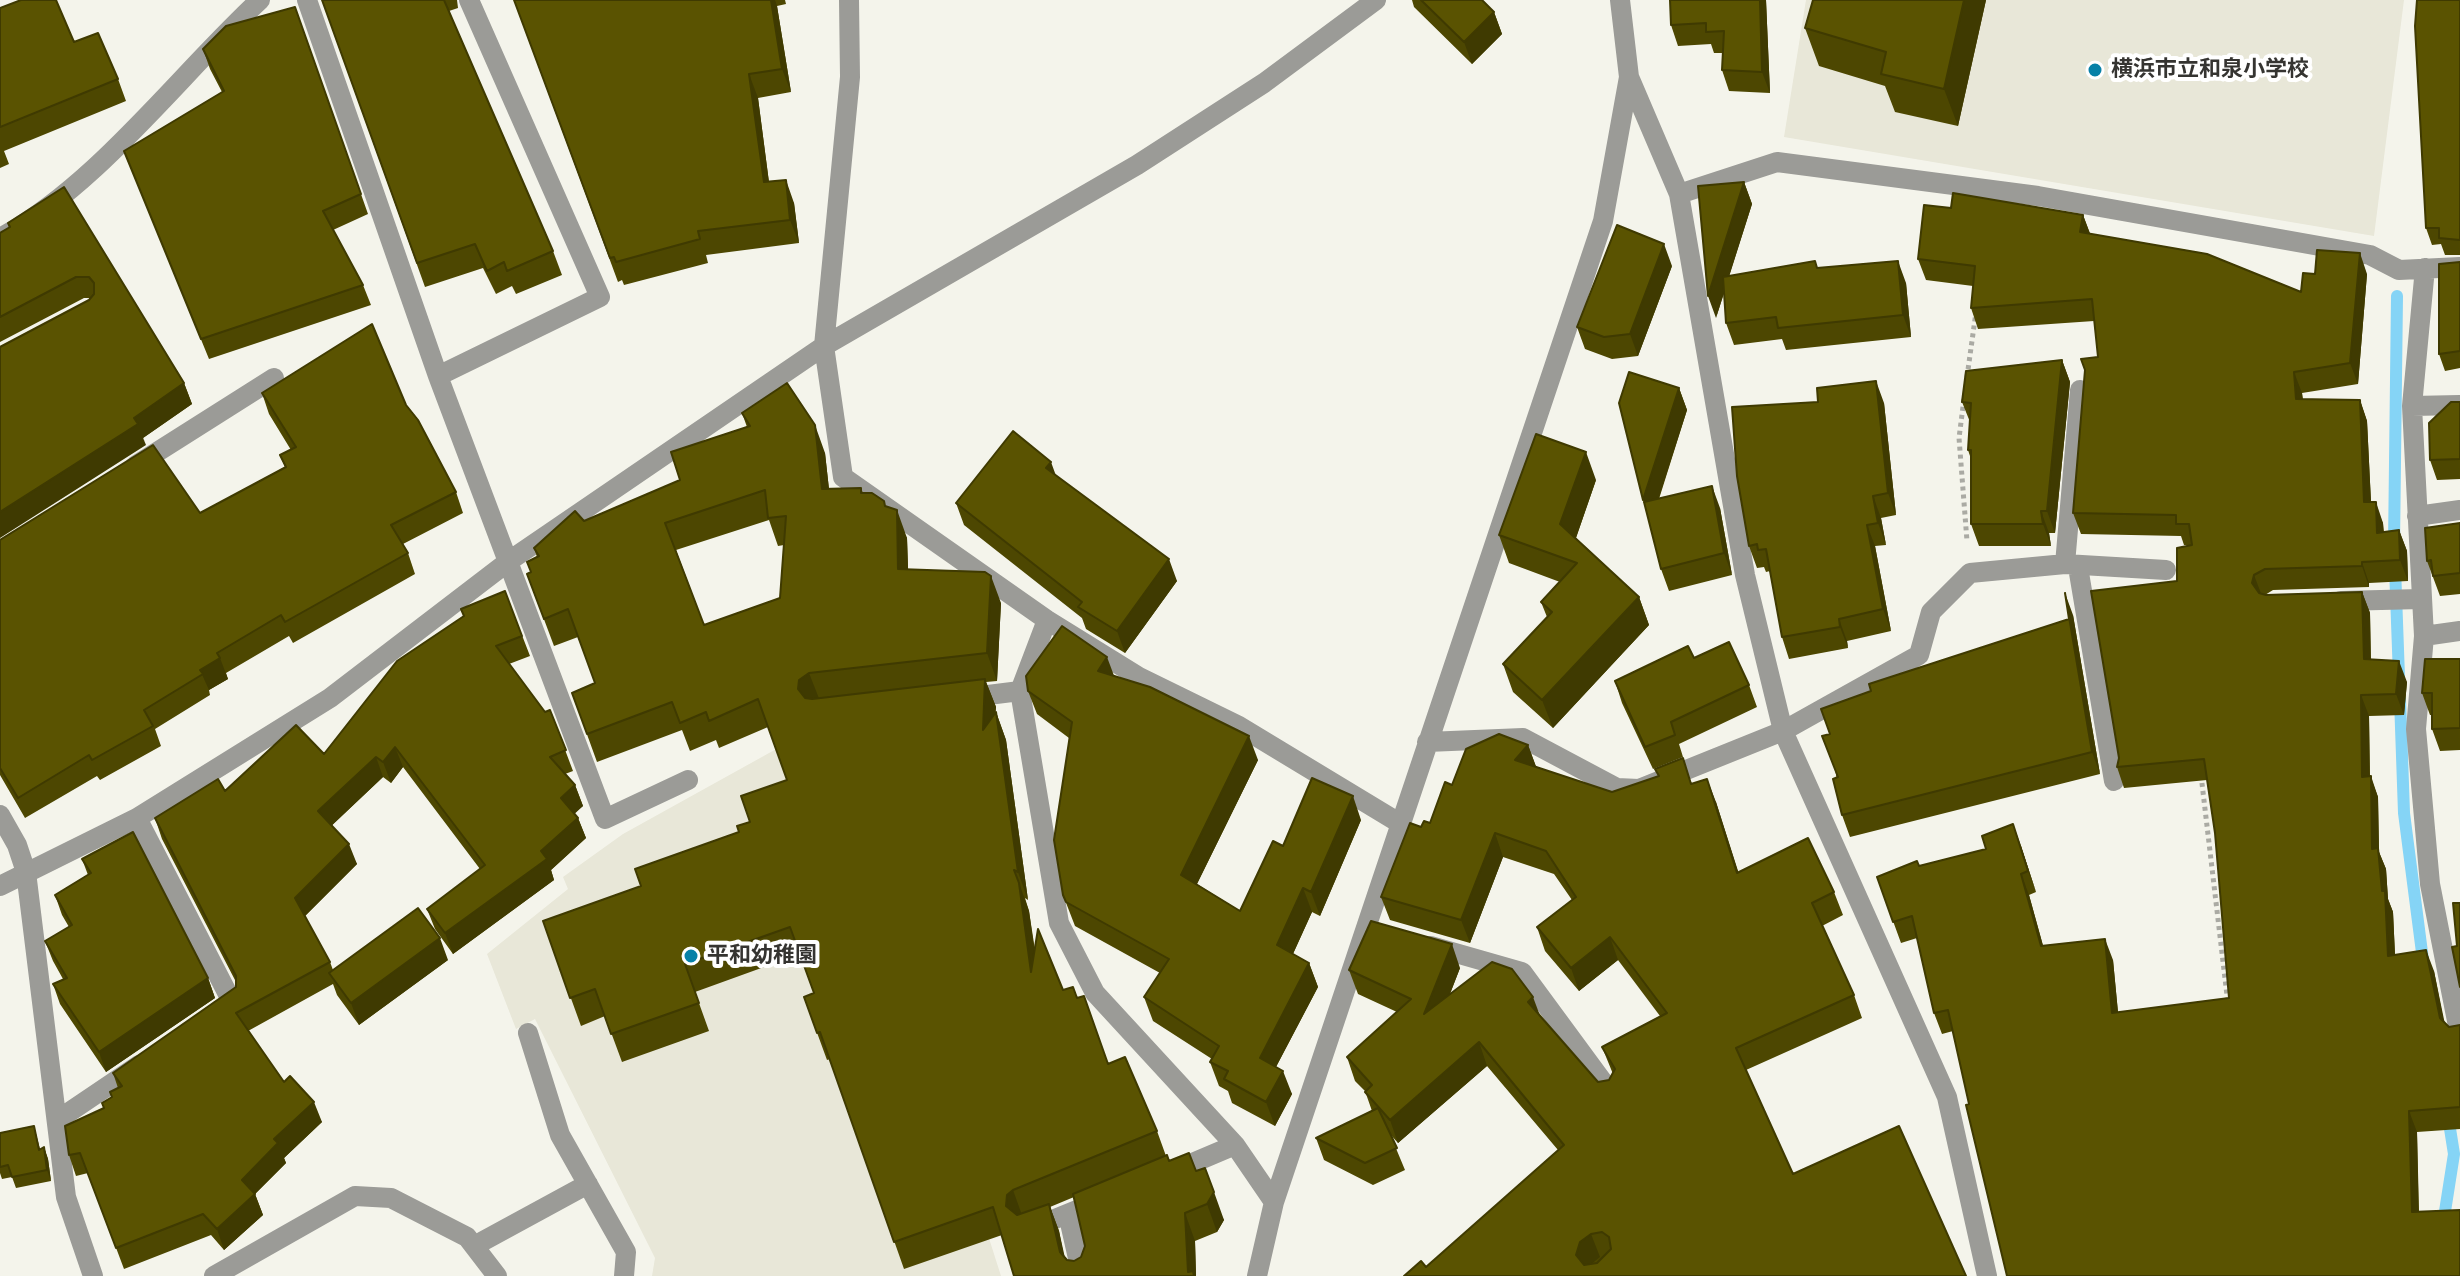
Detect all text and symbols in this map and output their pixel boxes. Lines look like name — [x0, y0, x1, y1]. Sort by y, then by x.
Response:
place label: 横浜市立和泉小学校 — [2111, 57, 2309, 83]
marker: 横浜市立和泉小学校 — [2086, 61, 2104, 79]
place label: 平和幼稚園 — [707, 943, 817, 969]
marker: 平和幼稚園 — [682, 947, 700, 965]

